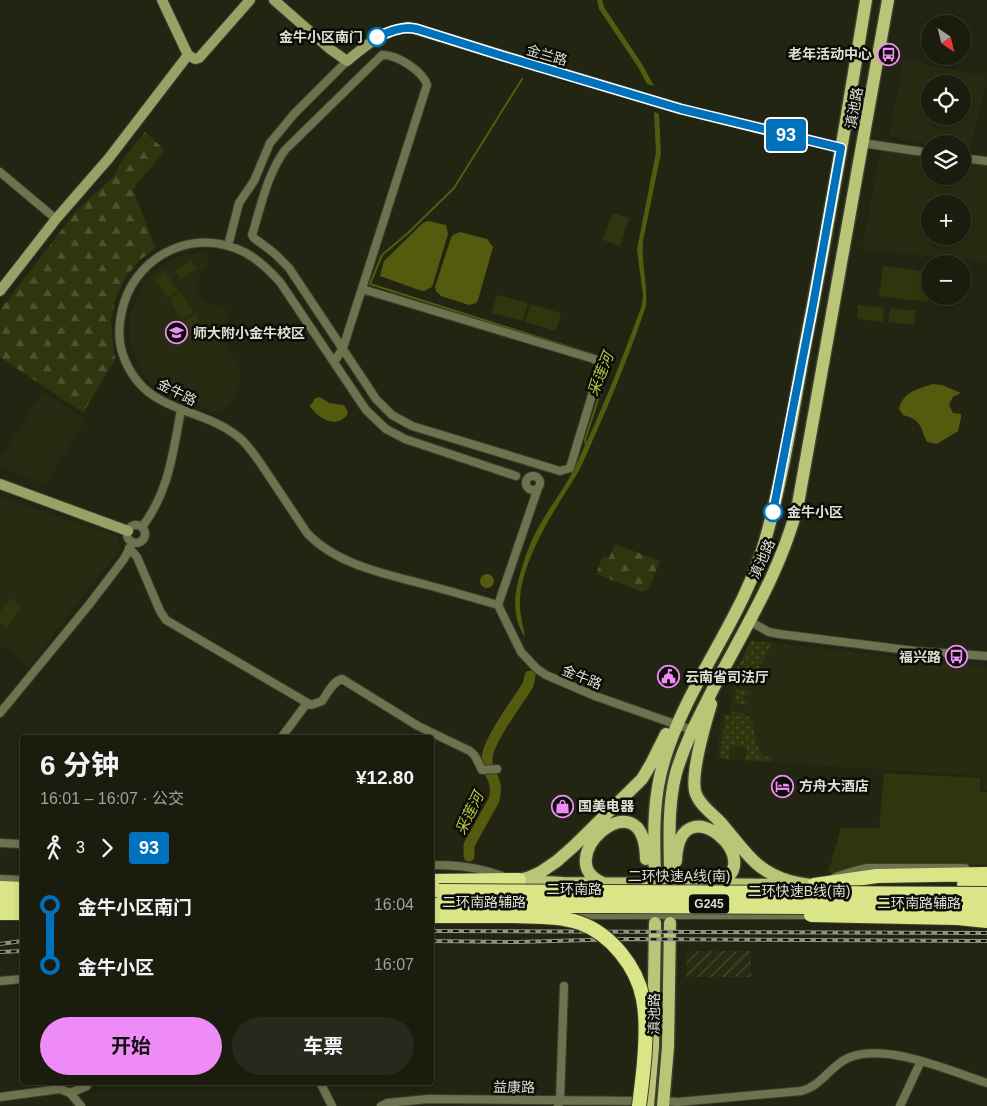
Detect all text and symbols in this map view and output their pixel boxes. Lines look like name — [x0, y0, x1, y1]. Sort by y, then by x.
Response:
north arrow — [921, 15, 971, 65]
map controls — [921, 15, 971, 305]
marker: 金牛小区南门 — [367, 27, 387, 47]
place label: 金牛小区南门 — [279, 29, 363, 45]
street label: 金兰路 — [525, 42, 569, 68]
bus stop icon: 老年活动中心 — [876, 42, 900, 66]
place label: 老年活动中心 — [788, 46, 872, 62]
button: locate — [921, 75, 971, 125]
street label: 滇池路 — [842, 86, 866, 130]
line badge: 93 — [764, 119, 808, 151]
text: 93 — [776, 125, 796, 145]
button: layers — [921, 135, 971, 185]
button: + — [921, 195, 971, 245]
button: − — [921, 255, 971, 305]
school or university icon: 师大附小金牛校区 — [165, 321, 189, 345]
place label: 师大附小金牛校区 — [193, 325, 305, 341]
water label: 采莲河 — [584, 347, 617, 398]
street label: 金牛路 — [155, 375, 199, 409]
marker: 金牛小区 — [763, 502, 783, 522]
place label: 金牛小区 — [787, 504, 843, 520]
street label: 滇池路 — [746, 537, 778, 581]
bus stop icon: 福兴路 — [945, 645, 969, 669]
place label: 福兴路 — [899, 649, 941, 665]
street label: 金牛路 — [560, 662, 604, 692]
public building icon: 云南省司法厅 — [657, 665, 681, 689]
place label: 云南省司法厅 — [685, 669, 769, 685]
text: 6 分钟 — [40, 750, 119, 781]
text: ¥12.80 — [356, 767, 414, 788]
hotel icon: 方舟大酒店 — [771, 774, 795, 798]
place label: 方舟大酒店 — [799, 778, 869, 794]
water label: 采莲河 — [451, 786, 488, 837]
text: 16:01 – 16:07 · 公交 — [40, 790, 184, 807]
shop icon: 国美电器 — [550, 794, 574, 818]
place label: 国美电器 — [578, 798, 635, 814]
icon: walk — [40, 834, 68, 862]
icon: forward — [93, 834, 121, 862]
text: 93 — [139, 838, 159, 858]
text: 3 — [76, 839, 85, 856]
street label: 二环快速A线(南) — [628, 868, 730, 884]
street label: 二环南路 — [546, 881, 602, 897]
street label: 二环快速B线(南) — [748, 883, 850, 899]
street label: 二环南路辅路 — [442, 894, 526, 910]
road number: G245 — [689, 894, 729, 914]
street label: 二环南路辅路 — [877, 895, 961, 911]
text: 16:04 — [374, 896, 414, 913]
text: 金牛小区南门 — [78, 897, 192, 918]
text: 16:07 — [374, 956, 414, 973]
text: 金牛小区 — [78, 957, 154, 978]
street label: 滇池路 — [646, 993, 662, 1035]
button: 开始 — [40, 1017, 222, 1075]
button: 车票 — [232, 1017, 414, 1075]
street label: 益康路 — [493, 1079, 535, 1095]

